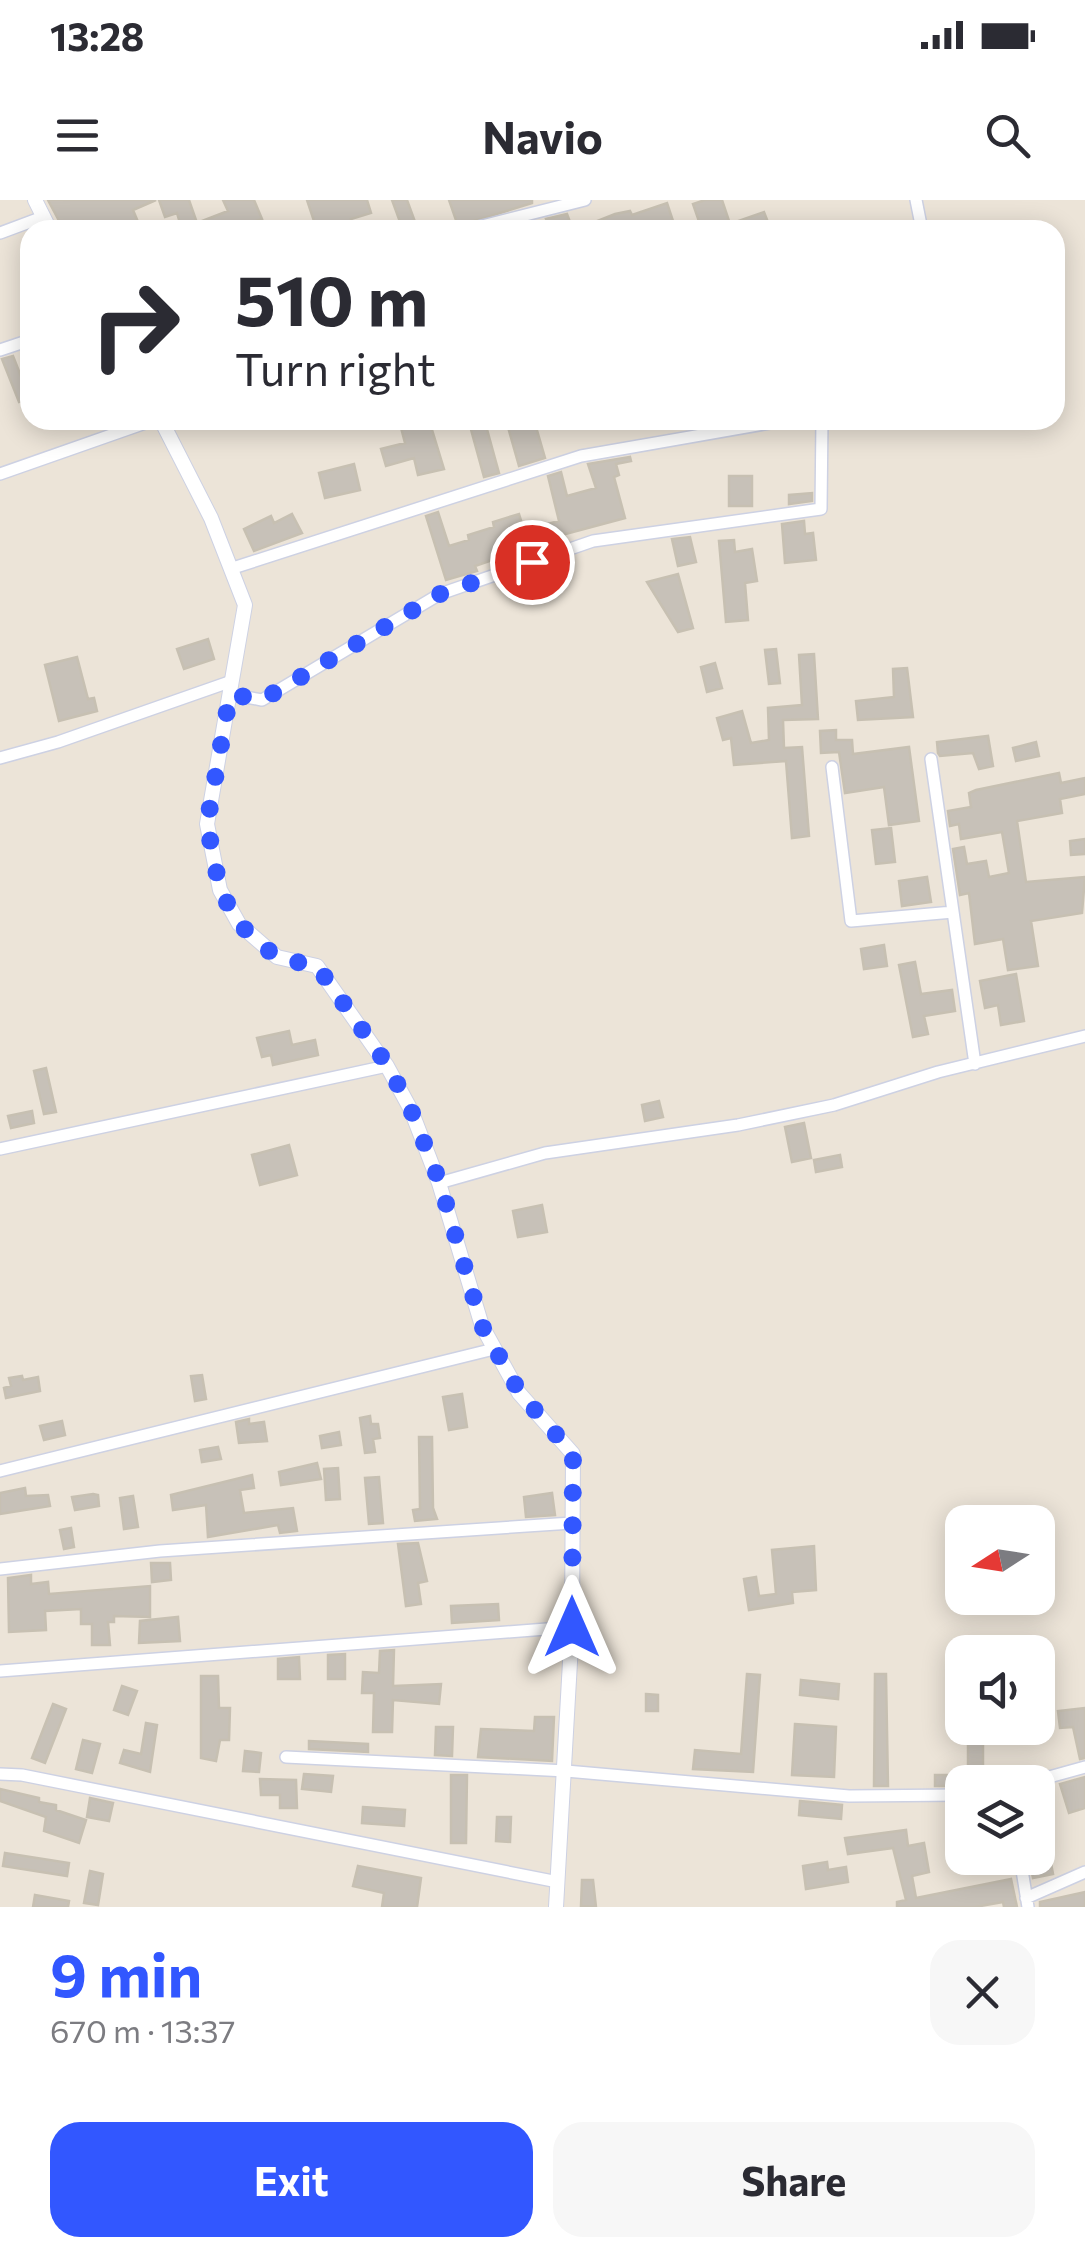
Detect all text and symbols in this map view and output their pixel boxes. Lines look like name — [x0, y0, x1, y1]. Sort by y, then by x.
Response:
text: 13:28 — [50, 12, 144, 59]
icon: menu — [50, 108, 105, 163]
text: Navio — [482, 108, 603, 163]
icon: search — [980, 108, 1035, 163]
text: 510 m — [235, 255, 428, 340]
icon: right — [70, 260, 200, 390]
text: Turn right — [235, 340, 436, 395]
pin — [490, 520, 575, 605]
icon: arrive — [505, 535, 560, 590]
north arrow — [945, 1505, 1055, 1615]
map controls — [945, 1505, 1055, 1875]
position arrow — [520, 1575, 624, 1679]
button: sound — [945, 1635, 1055, 1745]
button: layers — [945, 1765, 1055, 1875]
text: 9 min — [50, 1936, 202, 2009]
button: close — [930, 1940, 1035, 2045]
text: 670 m · 13:37 — [50, 2010, 235, 2050]
button: Exit — [50, 2122, 533, 2237]
button: Share — [553, 2122, 1035, 2237]

